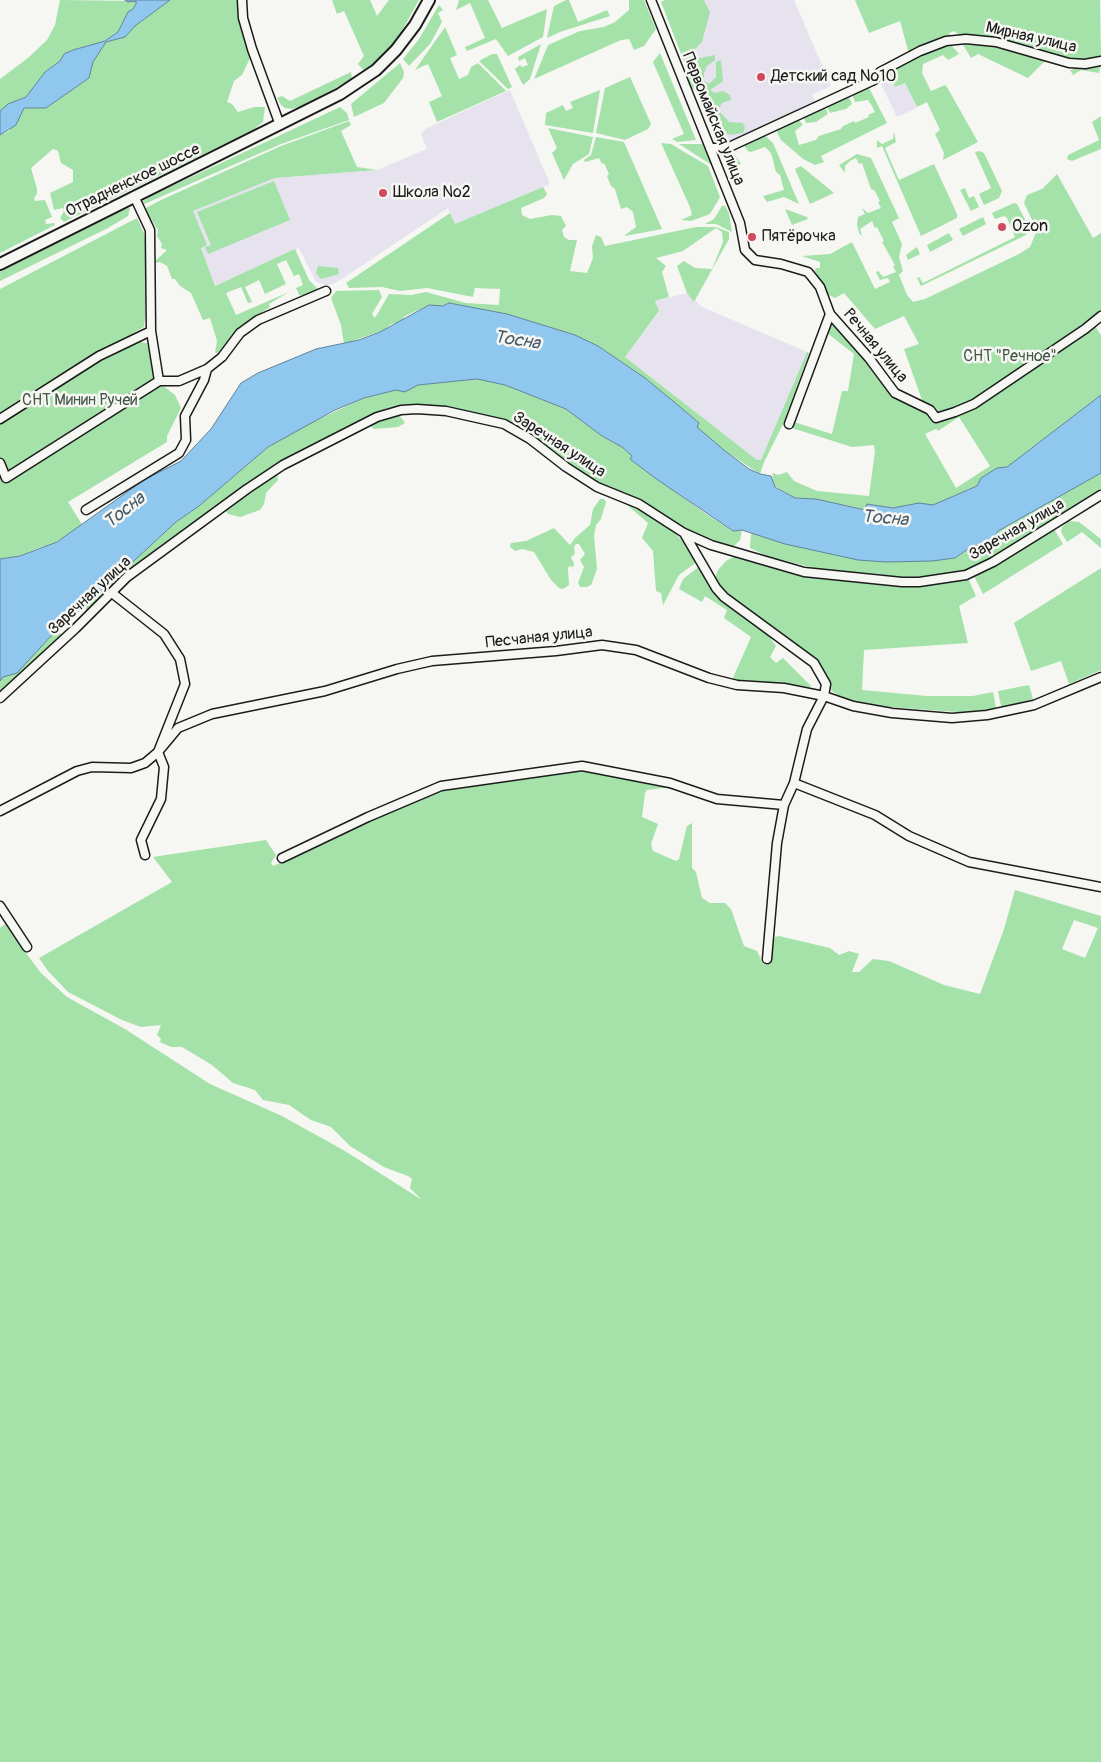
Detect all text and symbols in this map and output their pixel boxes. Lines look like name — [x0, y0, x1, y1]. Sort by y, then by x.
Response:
street label: Мирная улица — [984, 18, 1078, 58]
street label: Первомайская улица — [678, 50, 748, 188]
place label: Детский сад №10 — [771, 67, 896, 87]
marker: Детский сад №10 — [755, 71, 767, 83]
street label: Отрадненское шоссе — [63, 140, 203, 222]
place label: Школа №2 — [393, 183, 471, 203]
marker: Школа №2 — [377, 187, 389, 199]
place label: Ozon — [1012, 217, 1048, 237]
marker: Ozon — [996, 221, 1008, 233]
place label: Пятёрочка — [762, 227, 836, 247]
marker: Пятёрочка — [746, 231, 758, 243]
street label: Речная улица — [839, 305, 911, 387]
water label: Тосна — [493, 327, 541, 355]
park label: СНТ "Речное" — [963, 347, 1057, 367]
park label: СНТ Минин Ручей — [22, 391, 138, 411]
street label: Заречная улица — [509, 408, 609, 482]
water label: Тосна — [100, 488, 150, 534]
street label: Заречная улица — [966, 495, 1068, 565]
water label: Тосна — [861, 506, 909, 532]
street label: Заречная улица — [44, 553, 136, 639]
street label: Песчаная улица — [485, 623, 593, 653]

